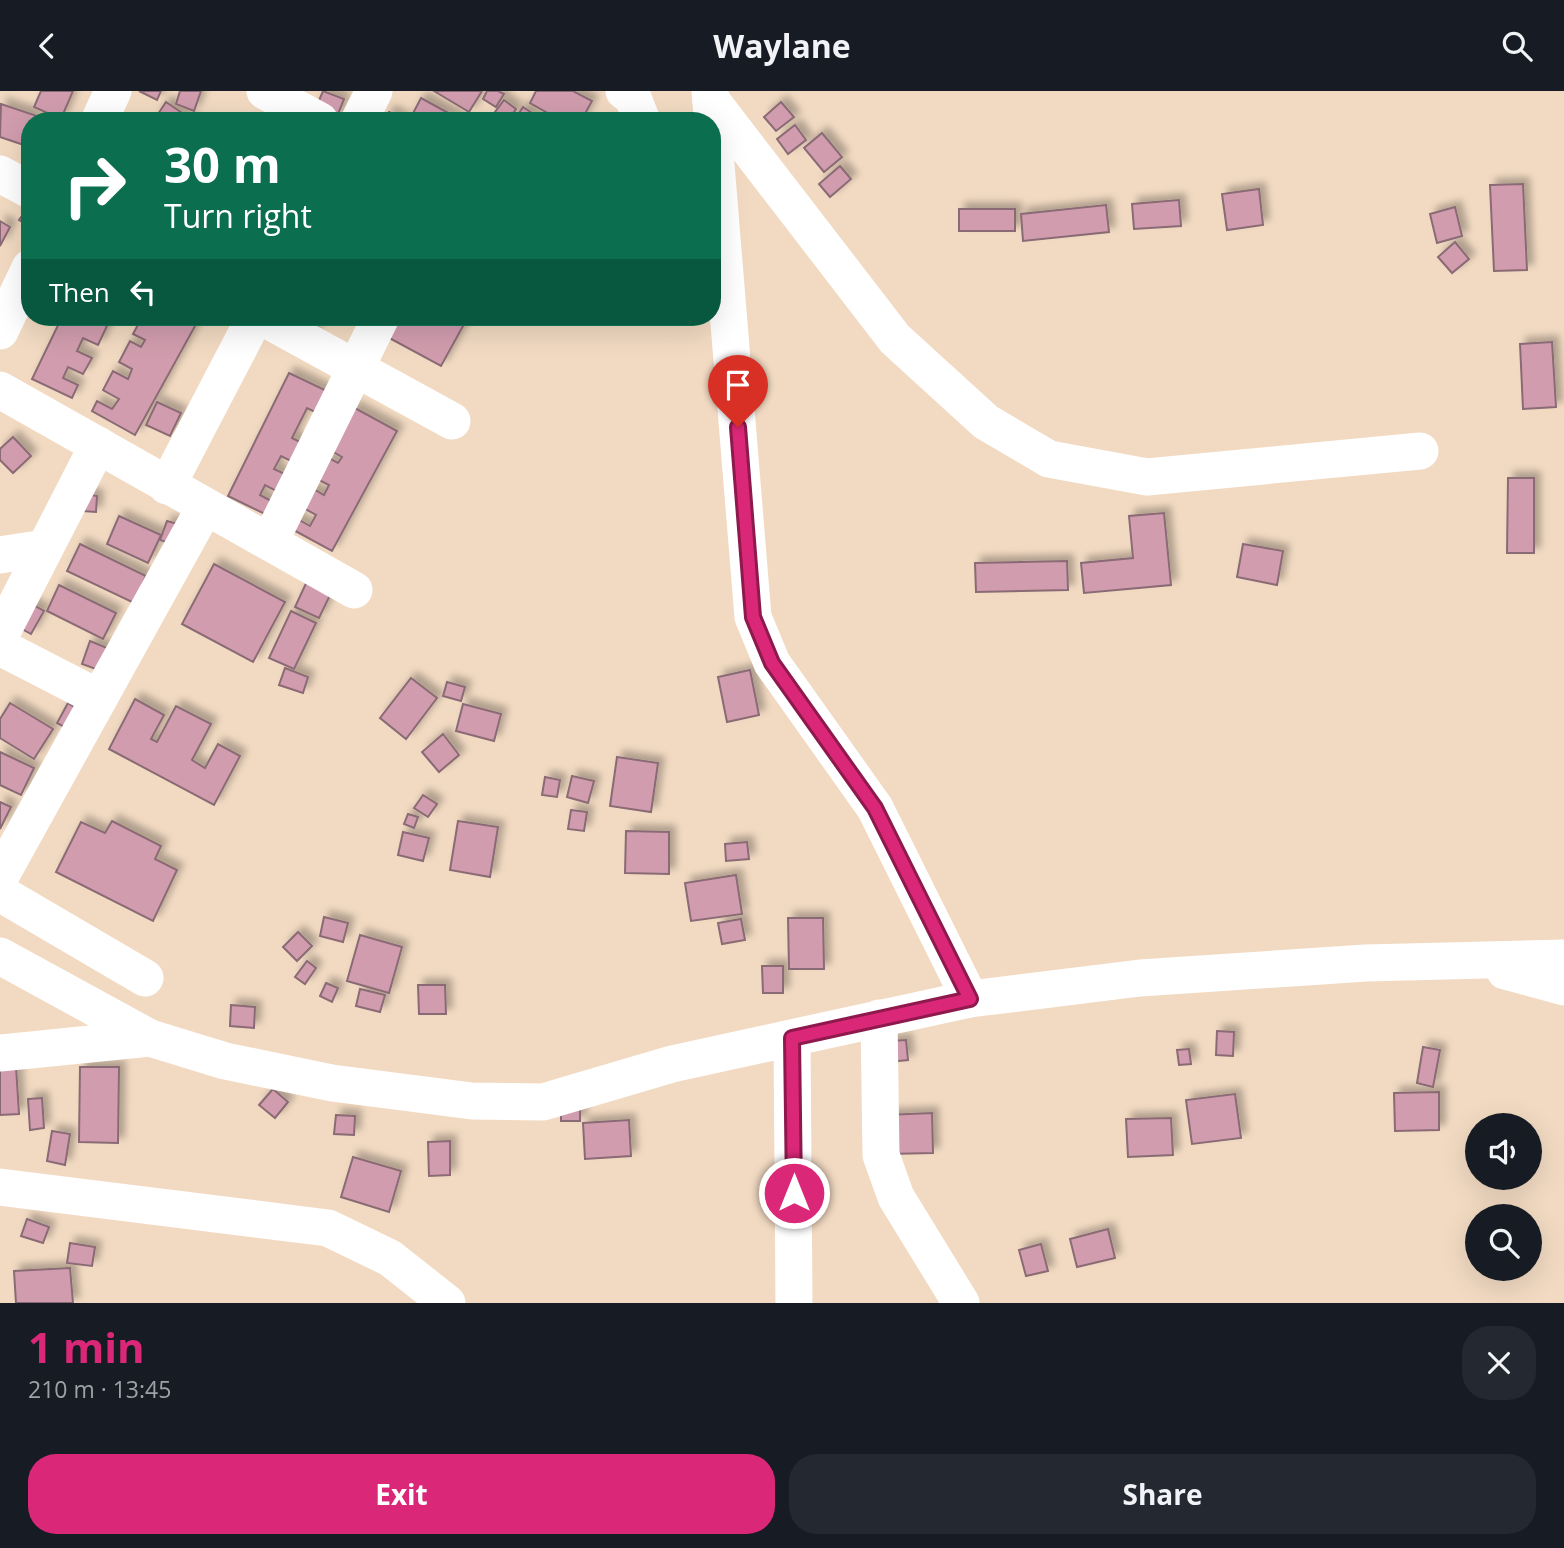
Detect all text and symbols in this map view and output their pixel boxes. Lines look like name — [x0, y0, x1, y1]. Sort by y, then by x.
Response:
text: Waylane — [713, 24, 851, 67]
icon: back — [28, 27, 66, 65]
icon: search — [1498, 27, 1536, 65]
text: 30 m — [164, 131, 281, 197]
icon: right — [49, 140, 140, 231]
text: Turn right — [164, 194, 312, 237]
icon: left — [124, 273, 162, 311]
text: Then — [49, 274, 110, 310]
pin — [708, 355, 768, 427]
icon: arrive — [719, 366, 757, 404]
map controls — [1465, 1113, 1542, 1281]
button: sound — [1465, 1113, 1542, 1190]
position arrow — [757, 1156, 831, 1230]
button: search — [1465, 1204, 1542, 1281]
text: 1 min — [28, 1318, 145, 1375]
button: close — [1462, 1326, 1536, 1400]
text: 210 m · 13:45 — [28, 1373, 171, 1405]
button: Exit — [28, 1454, 775, 1534]
button: Share — [789, 1454, 1536, 1534]

